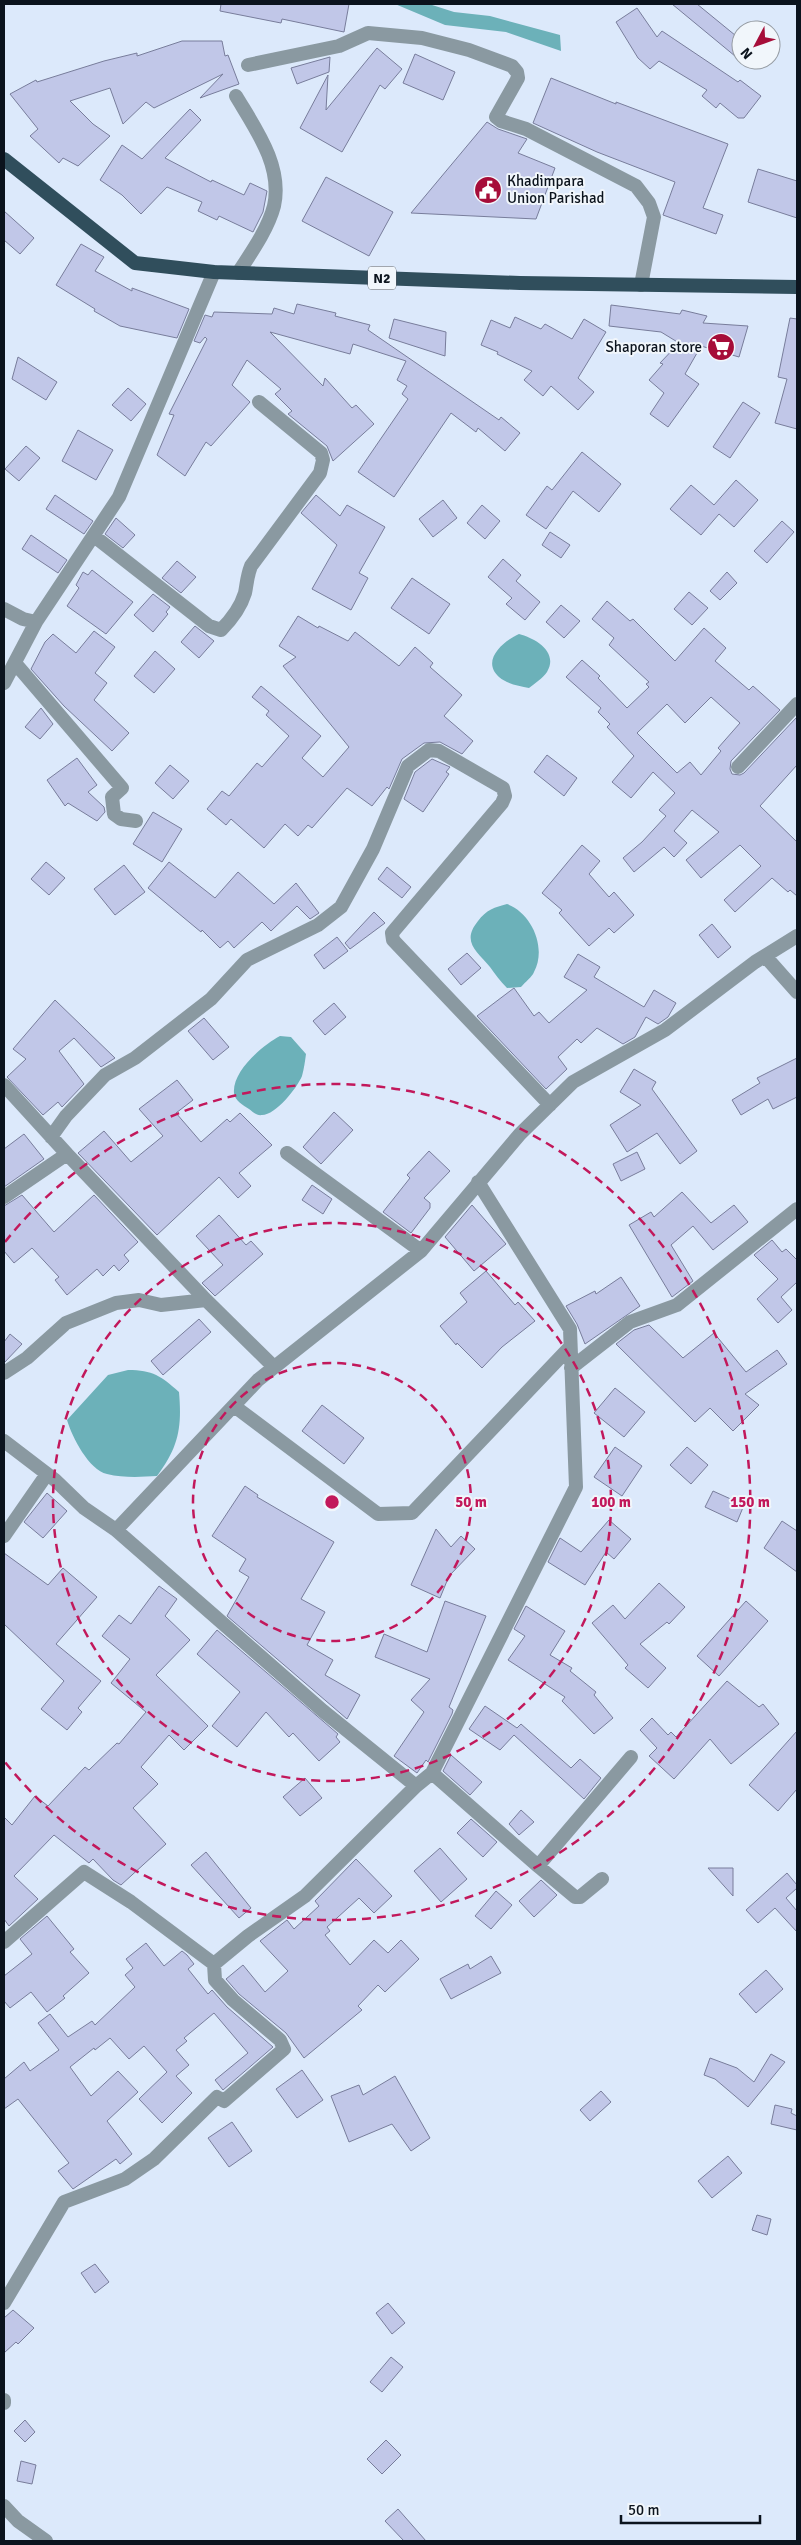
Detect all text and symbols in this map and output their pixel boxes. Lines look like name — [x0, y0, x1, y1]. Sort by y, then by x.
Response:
north arrow — [731, 20, 781, 70]
text: N — [737, 44, 756, 62]
place label: Khadimpara Union Parishad — [507, 172, 604, 207]
public building icon: Khadimpara Union Parishad — [473, 175, 503, 205]
road number: N2 — [368, 266, 396, 290]
supermarket icon: Shaporan store — [706, 332, 736, 362]
place label: Shaporan store — [605, 338, 702, 356]
centre of rings — [323, 1493, 341, 1511]
text: 50 m — [455, 1493, 487, 1511]
text: 100 m — [591, 1493, 631, 1511]
text: 150 m — [730, 1493, 770, 1511]
scale bar — [621, 2492, 760, 2524]
text: 50 m — [628, 2501, 659, 2519]

